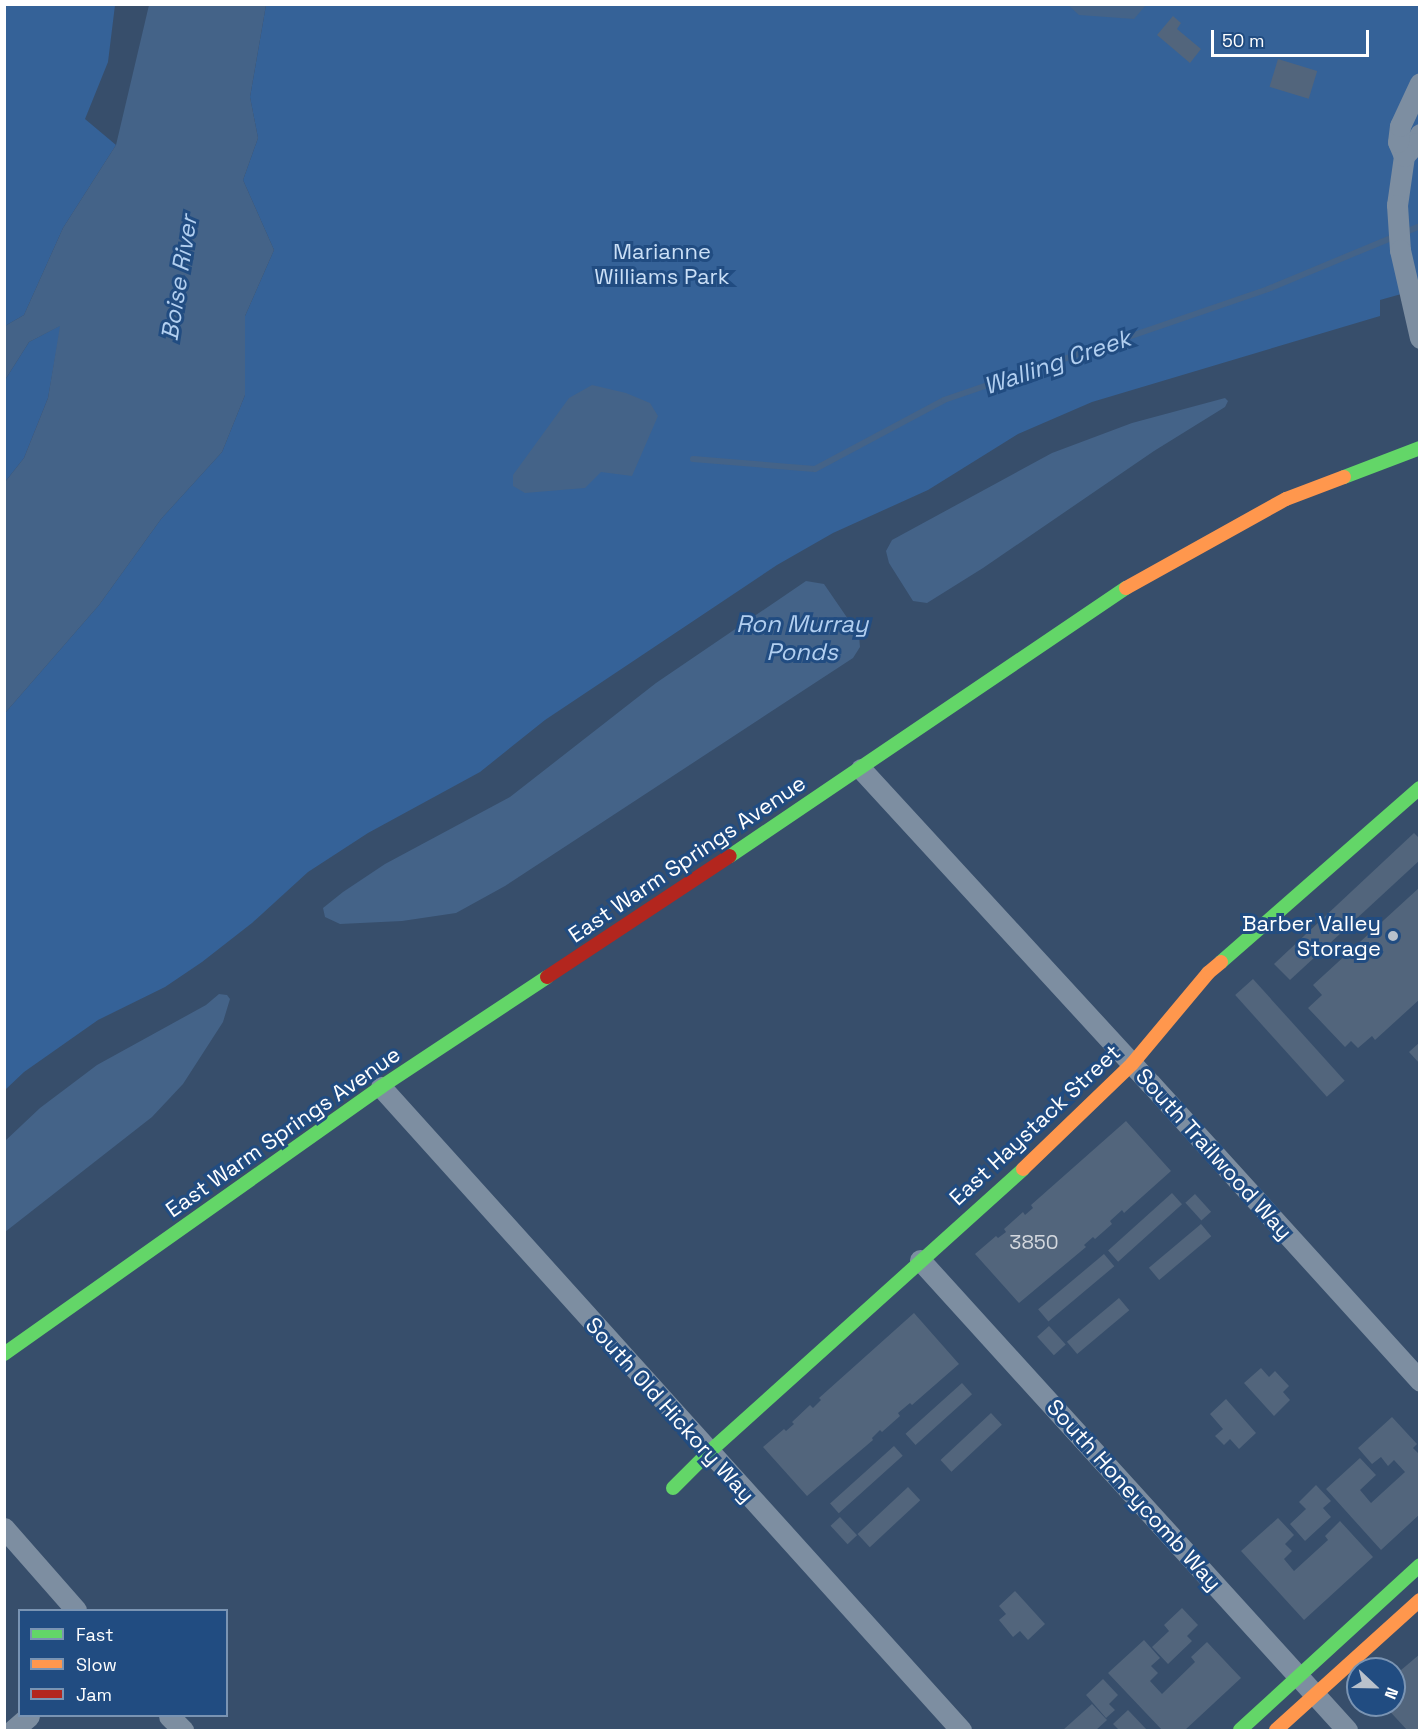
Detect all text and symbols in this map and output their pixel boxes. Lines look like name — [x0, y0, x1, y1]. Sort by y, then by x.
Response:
scale bar — [1214, 18, 1372, 56]
text: 50 m — [1222, 29, 1264, 52]
water label: Boise River — [155, 213, 203, 343]
park label: Marianne Williams Park — [594, 238, 730, 290]
water label: Walling Creek — [980, 323, 1134, 401]
water label: Ron Murray Ponds — [736, 610, 868, 666]
street label: East Warm Springs Avenue — [563, 770, 811, 948]
place label: Barber Valley Storage — [1242, 910, 1381, 962]
marker: Barber Valley Storage — [1386, 929, 1400, 943]
street label: East Haystack Street — [944, 1039, 1126, 1211]
street label: East Warm Springs Avenue — [161, 1041, 405, 1223]
street label: South Trailwood Way — [1130, 1063, 1298, 1245]
house number: 3850 — [1009, 1230, 1059, 1254]
street label: South Old Hickory Way — [580, 1312, 760, 1508]
street label: South Honeycomb Way — [1041, 1394, 1227, 1596]
legend — [18, 1609, 228, 1717]
text: Fast — [76, 1623, 113, 1646]
text: Slow — [76, 1653, 117, 1676]
north arrow — [1346, 1657, 1406, 1717]
text: Jam — [76, 1683, 112, 1706]
text: N — [1380, 1684, 1403, 1702]

